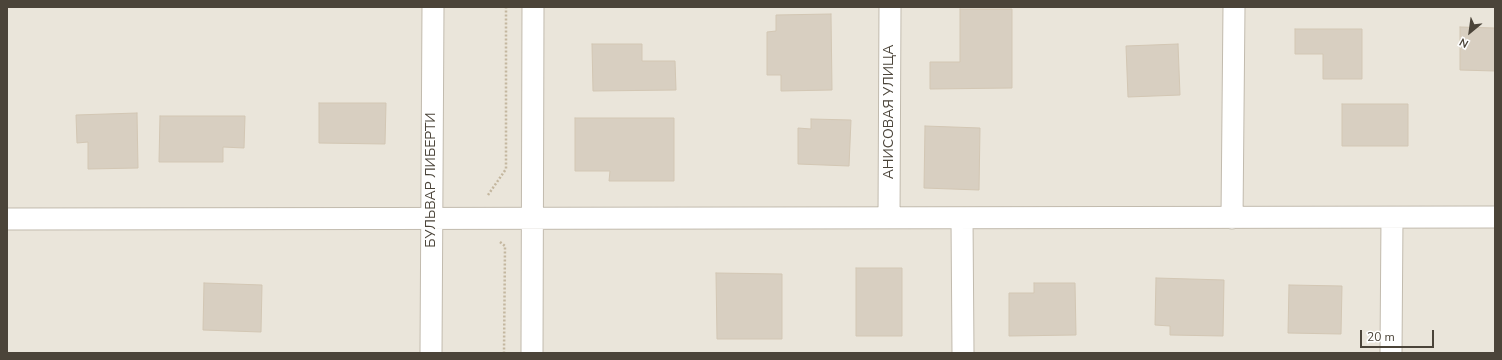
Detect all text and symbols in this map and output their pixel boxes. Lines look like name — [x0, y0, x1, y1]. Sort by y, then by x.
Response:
north arrow — [1450, 12, 1490, 52]
text: N — [1457, 34, 1471, 51]
street label: АНИСОВАЯ УЛИЦА — [882, 45, 898, 179]
street label: БУЛЬВАР ЛИБЕРТИ — [424, 112, 440, 248]
scale bar — [1362, 322, 1436, 348]
text: 20 m — [1367, 329, 1395, 345]

